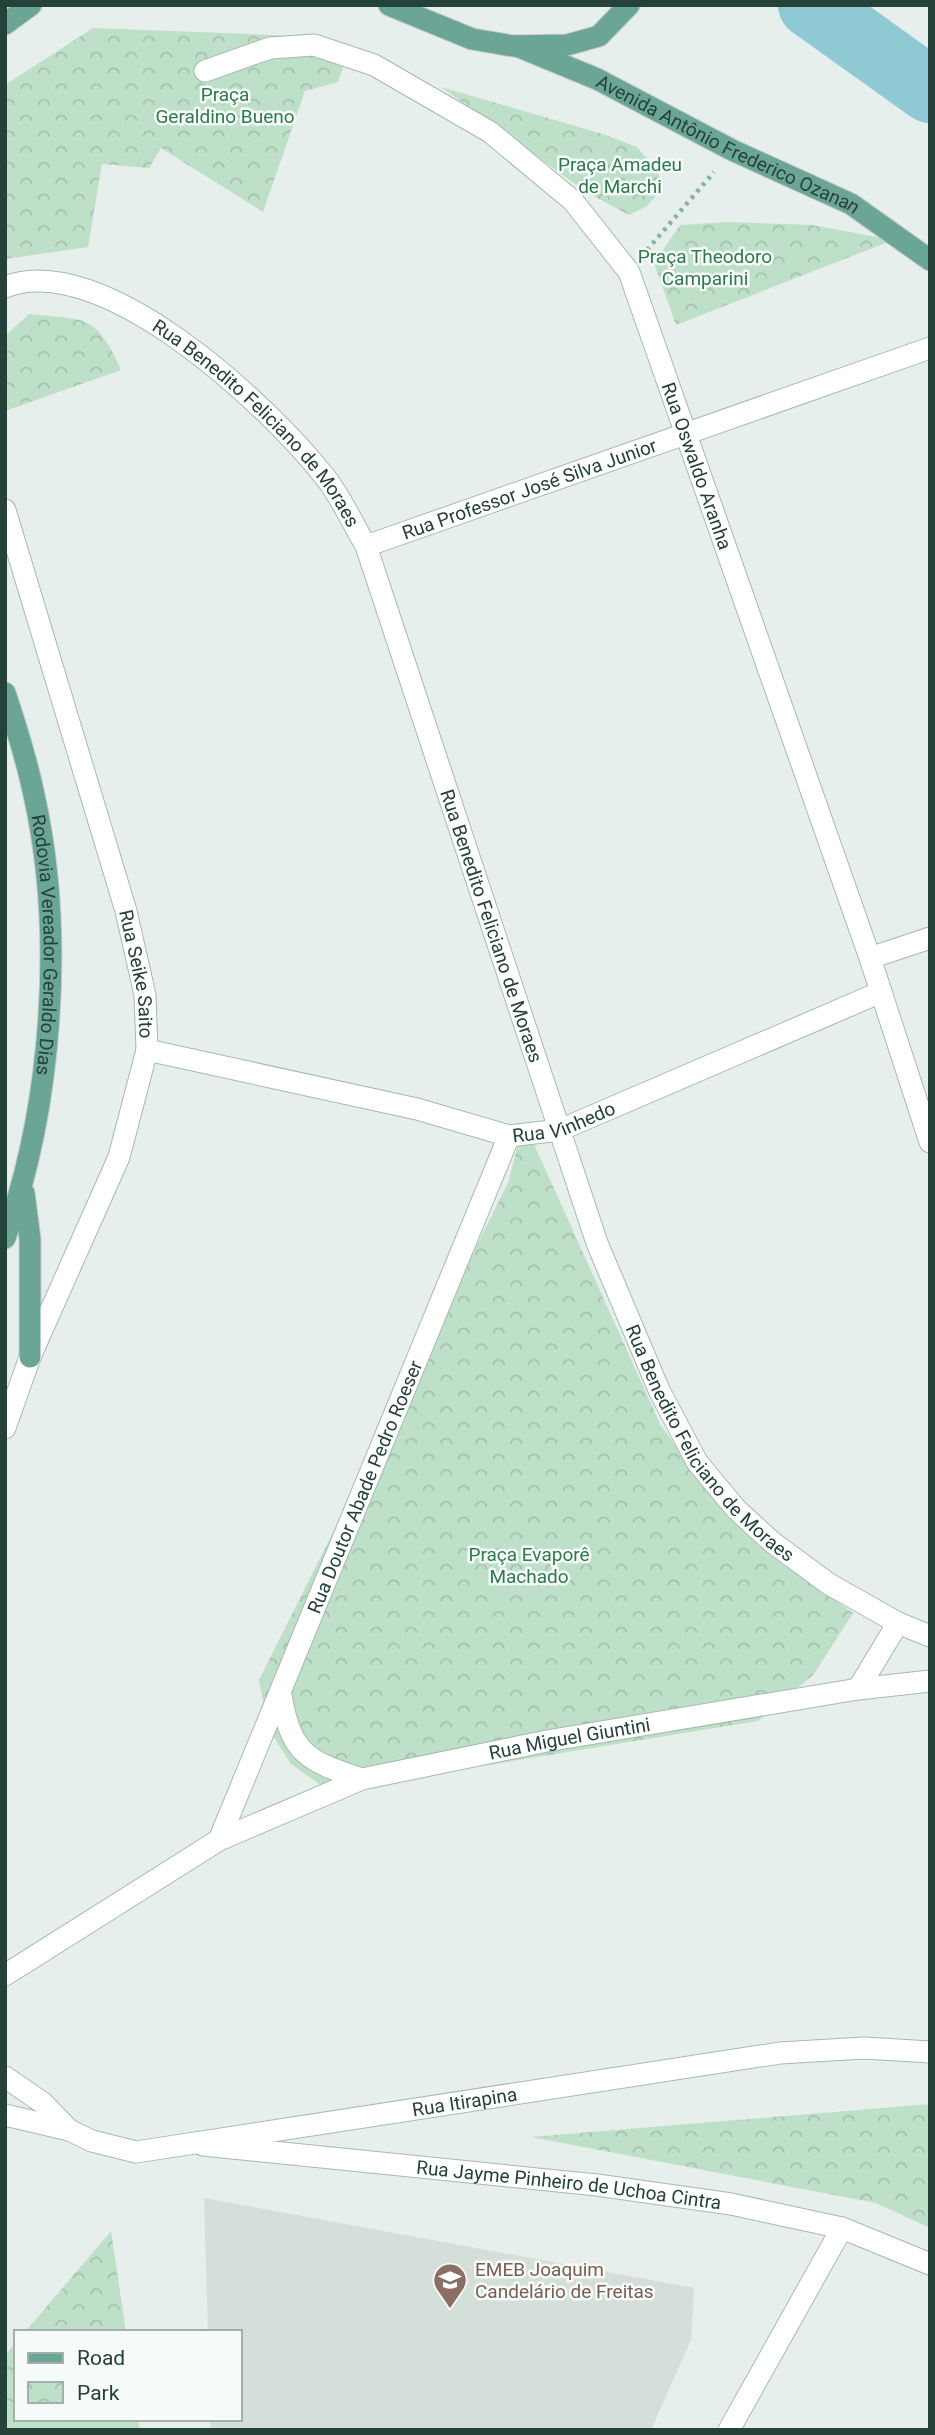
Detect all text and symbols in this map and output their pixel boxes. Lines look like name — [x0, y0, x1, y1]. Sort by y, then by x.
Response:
street label: Avenida Antônio Frederico Ozanan — [592, 70, 864, 219]
park label: Praça Geraldino Bueno — [155, 83, 295, 128]
park label: Praça Amadeu de Marchi — [558, 153, 682, 198]
park label: Praça Theodoro Camparini — [638, 245, 772, 290]
street label: Rua Benedito Feliciano de Moraes — [148, 314, 364, 531]
street label: Rua Oswaldo Aranha — [657, 379, 737, 553]
street label: Rua Professor José Silva Junior — [399, 434, 660, 544]
street label: Rua Benedito Feliciano de Moraes — [435, 786, 547, 1066]
street label: Rodovia Vereador Geraldo Dias — [26, 813, 62, 1077]
street label: Rua Seike Saito — [114, 907, 158, 1039]
street label: Rua Vinhedo — [511, 1097, 619, 1148]
street label: Rua Benedito Feliciano de Moraes — [621, 1321, 799, 1567]
street label: Rua Doutor Abade Pedro Roeser — [303, 1357, 428, 1617]
park label: Praça Evaporê Machado — [468, 1543, 590, 1588]
street label: Rua Miguel Giuntini — [487, 1713, 652, 1765]
street label: Rua Itirapina — [411, 2083, 519, 2121]
street label: Rua Jayme Pinheiro de Uchoa Cintra — [415, 2156, 723, 2214]
place label: EMEB Joaquim Candelário de Freitas — [475, 2258, 654, 2303]
school or university icon: EMEB Joaquim Candelário de Freitas — [431, 2261, 469, 2310]
legend — [14, 2330, 242, 2421]
text: Road — [77, 2346, 125, 2370]
text: Park — [77, 2381, 120, 2405]

